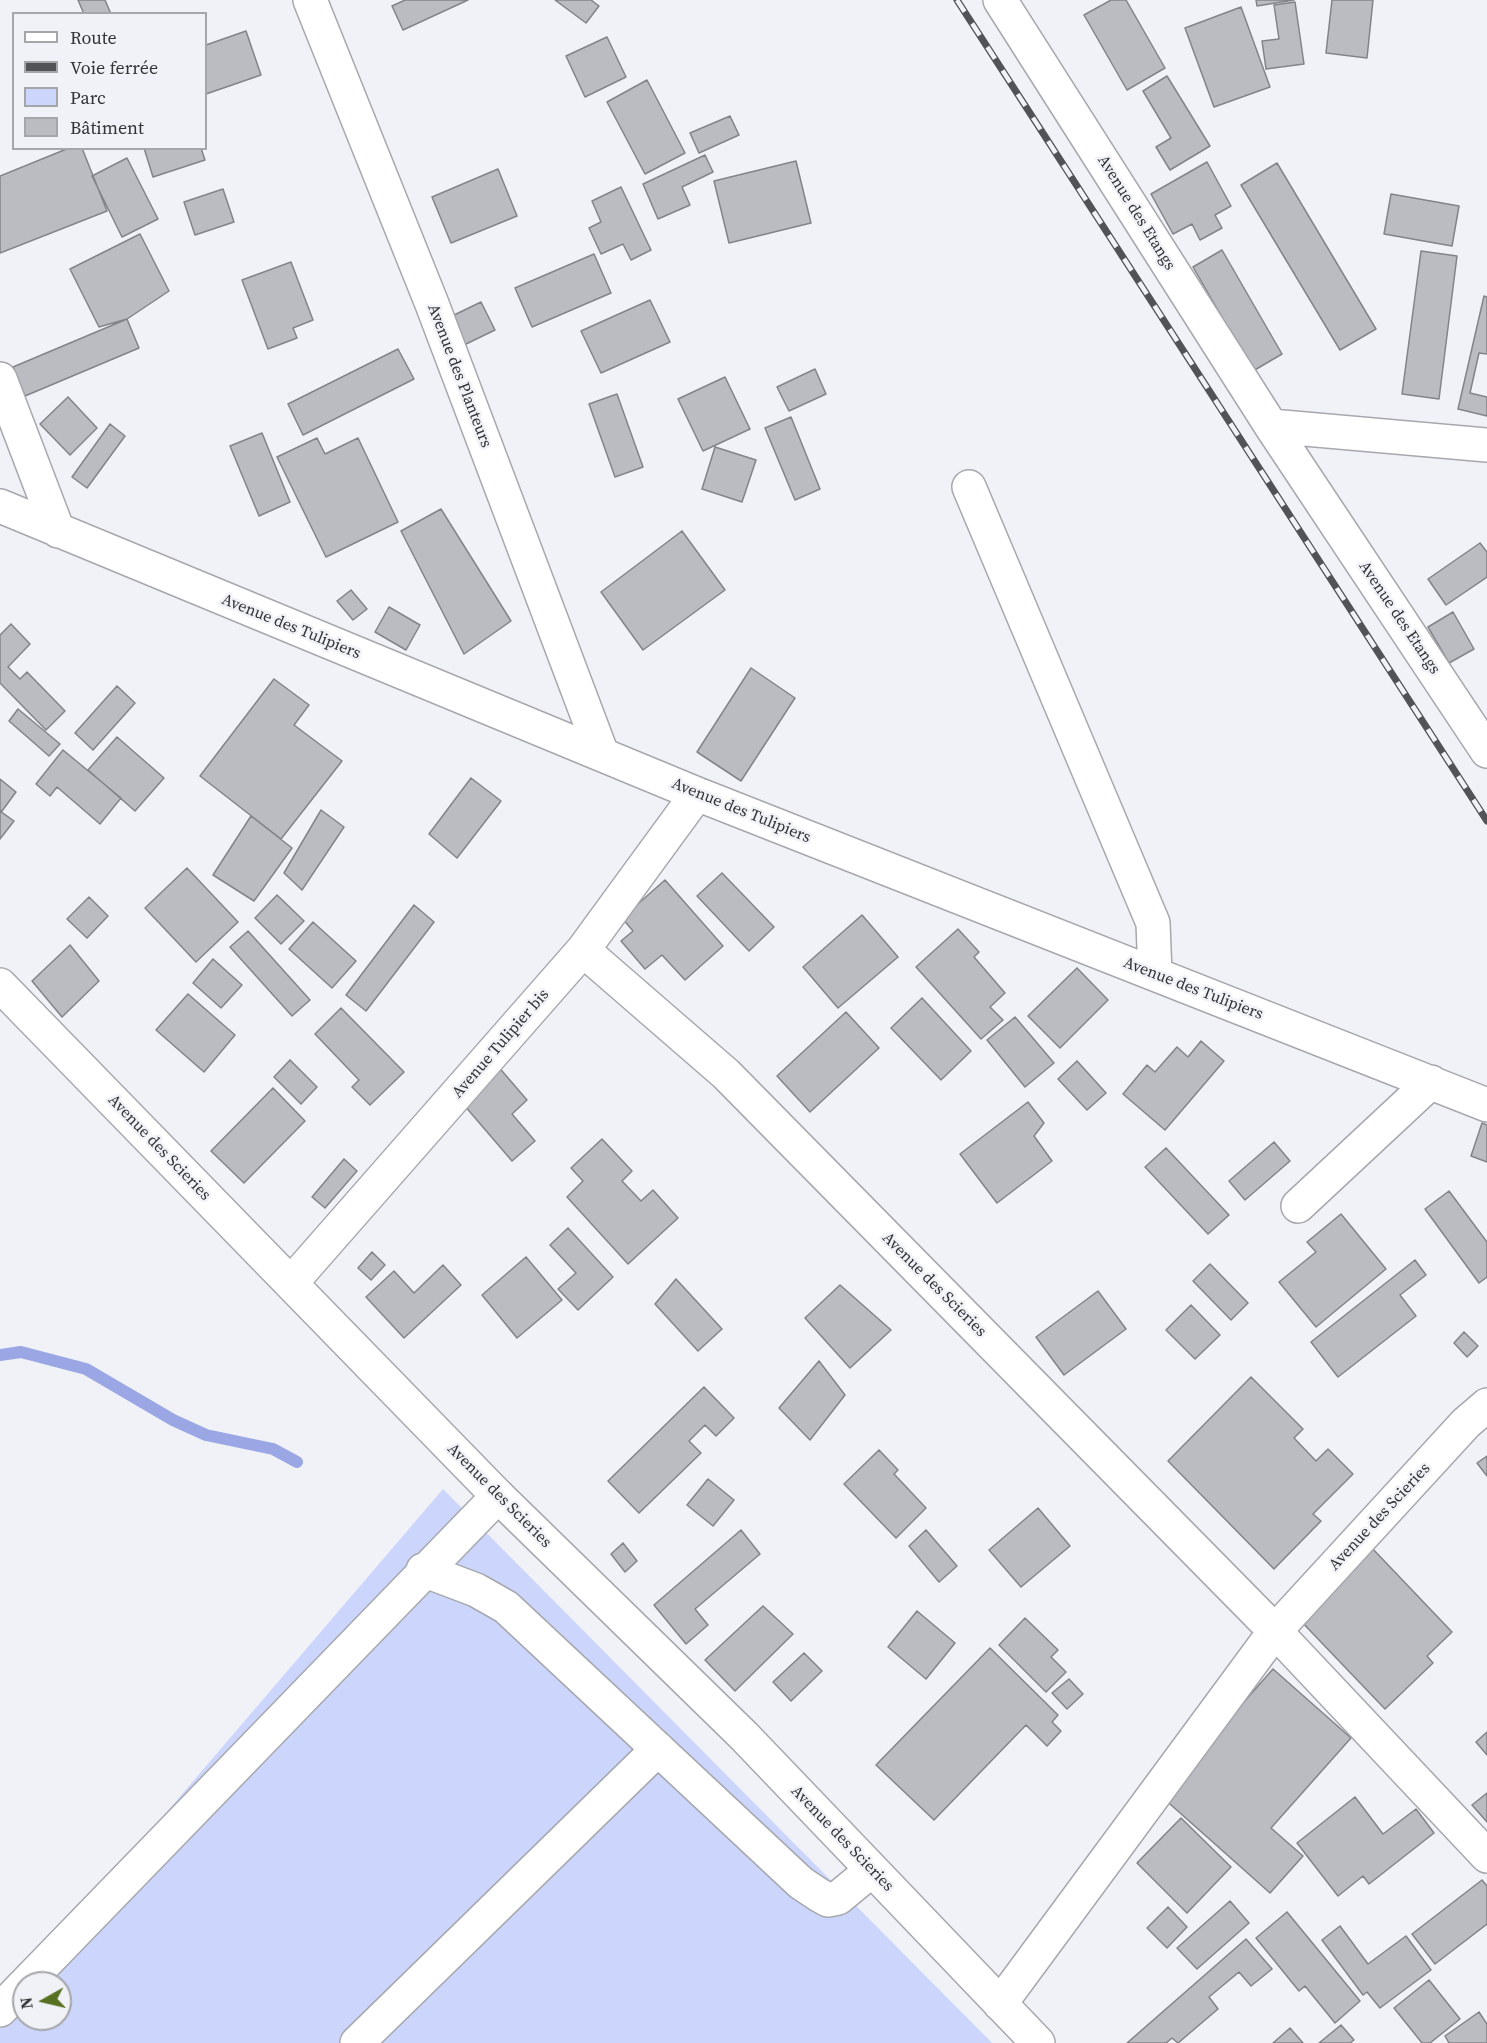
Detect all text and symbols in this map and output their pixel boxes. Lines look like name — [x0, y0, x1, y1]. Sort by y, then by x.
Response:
legend — [12, 12, 207, 150]
text: Route — [70, 25, 117, 50]
text: Voie ferrée — [70, 55, 158, 80]
text: Parc — [70, 85, 106, 110]
text: Bâtiment — [70, 115, 144, 140]
street label: Avenue des Etangs — [1093, 152, 1179, 274]
street label: Avenue des Planteurs — [423, 302, 495, 450]
street label: Avenue des Etangs — [1354, 558, 1444, 678]
street label: Avenue des Tulipiers — [219, 590, 363, 664]
street label: Avenue des Tulipiers — [669, 774, 813, 848]
street label: Avenue des Tulipiers — [1120, 954, 1266, 1024]
street label: Avenue Tulipier bis — [448, 986, 554, 1102]
street label: Avenue des Scieries — [104, 1091, 214, 1205]
street label: Avenue des Scieries — [878, 1229, 990, 1341]
street label: Avenue des Scieries — [443, 1440, 555, 1552]
street label: Avenue des Scieries — [1325, 1459, 1435, 1575]
street label: Avenue des Scieries — [787, 1782, 897, 1896]
north arrow — [12, 1971, 72, 2031]
text: N — [14, 1996, 38, 2011]

